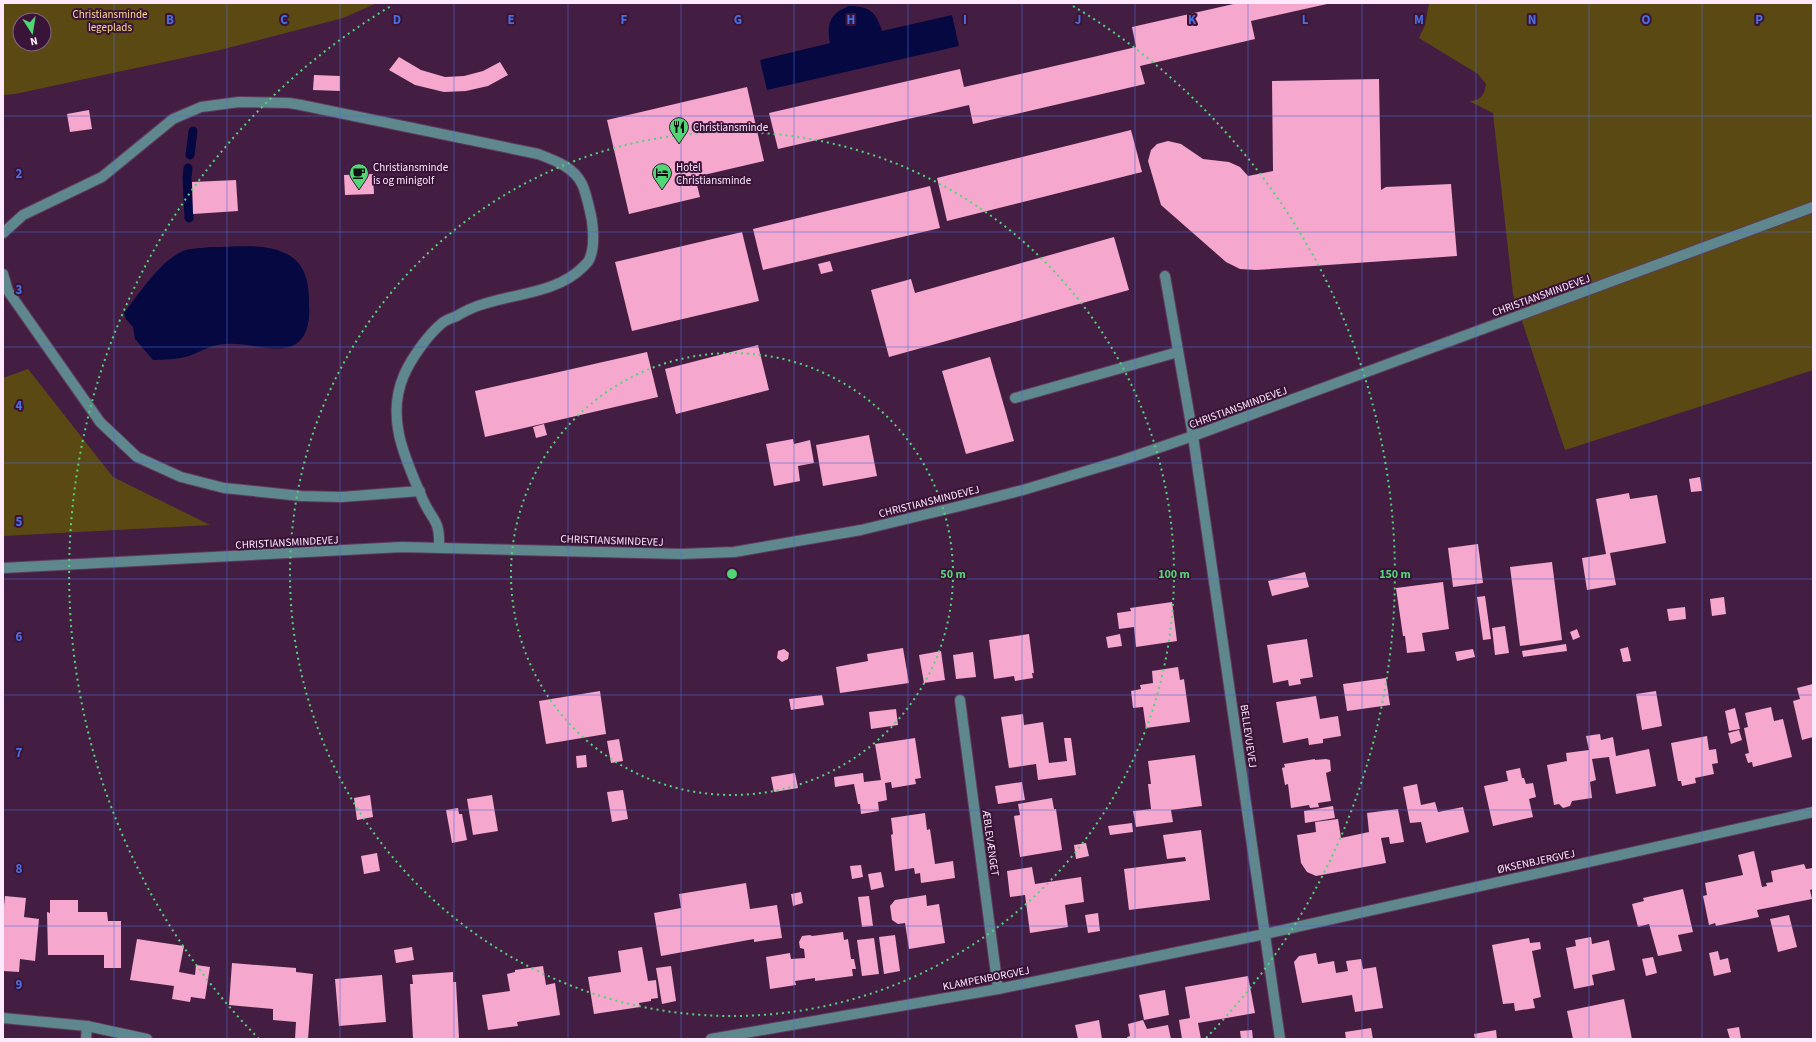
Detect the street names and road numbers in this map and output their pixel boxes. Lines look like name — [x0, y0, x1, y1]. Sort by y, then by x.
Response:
street label: CHRISTIANSMINDEVEJ — [1490, 271, 1592, 320]
street label: CHRISTIANSMINDEVEJ — [1187, 383, 1289, 432]
street label: CHRISTIANSMINDEVEJ — [877, 482, 981, 521]
street label: CHRISTIANSMINDEVEJ — [560, 531, 664, 550]
street label: CHRISTIANSMINDEVEJ — [235, 532, 339, 553]
street label: BELLEVUEVEJ — [1237, 703, 1260, 769]
street label: ÆBLEVÆNGET — [978, 809, 1003, 877]
street label: ØKSENBJERGVEJ — [1496, 846, 1576, 877]
street label: KLAMPENBORGVEJ — [941, 963, 1031, 994]

